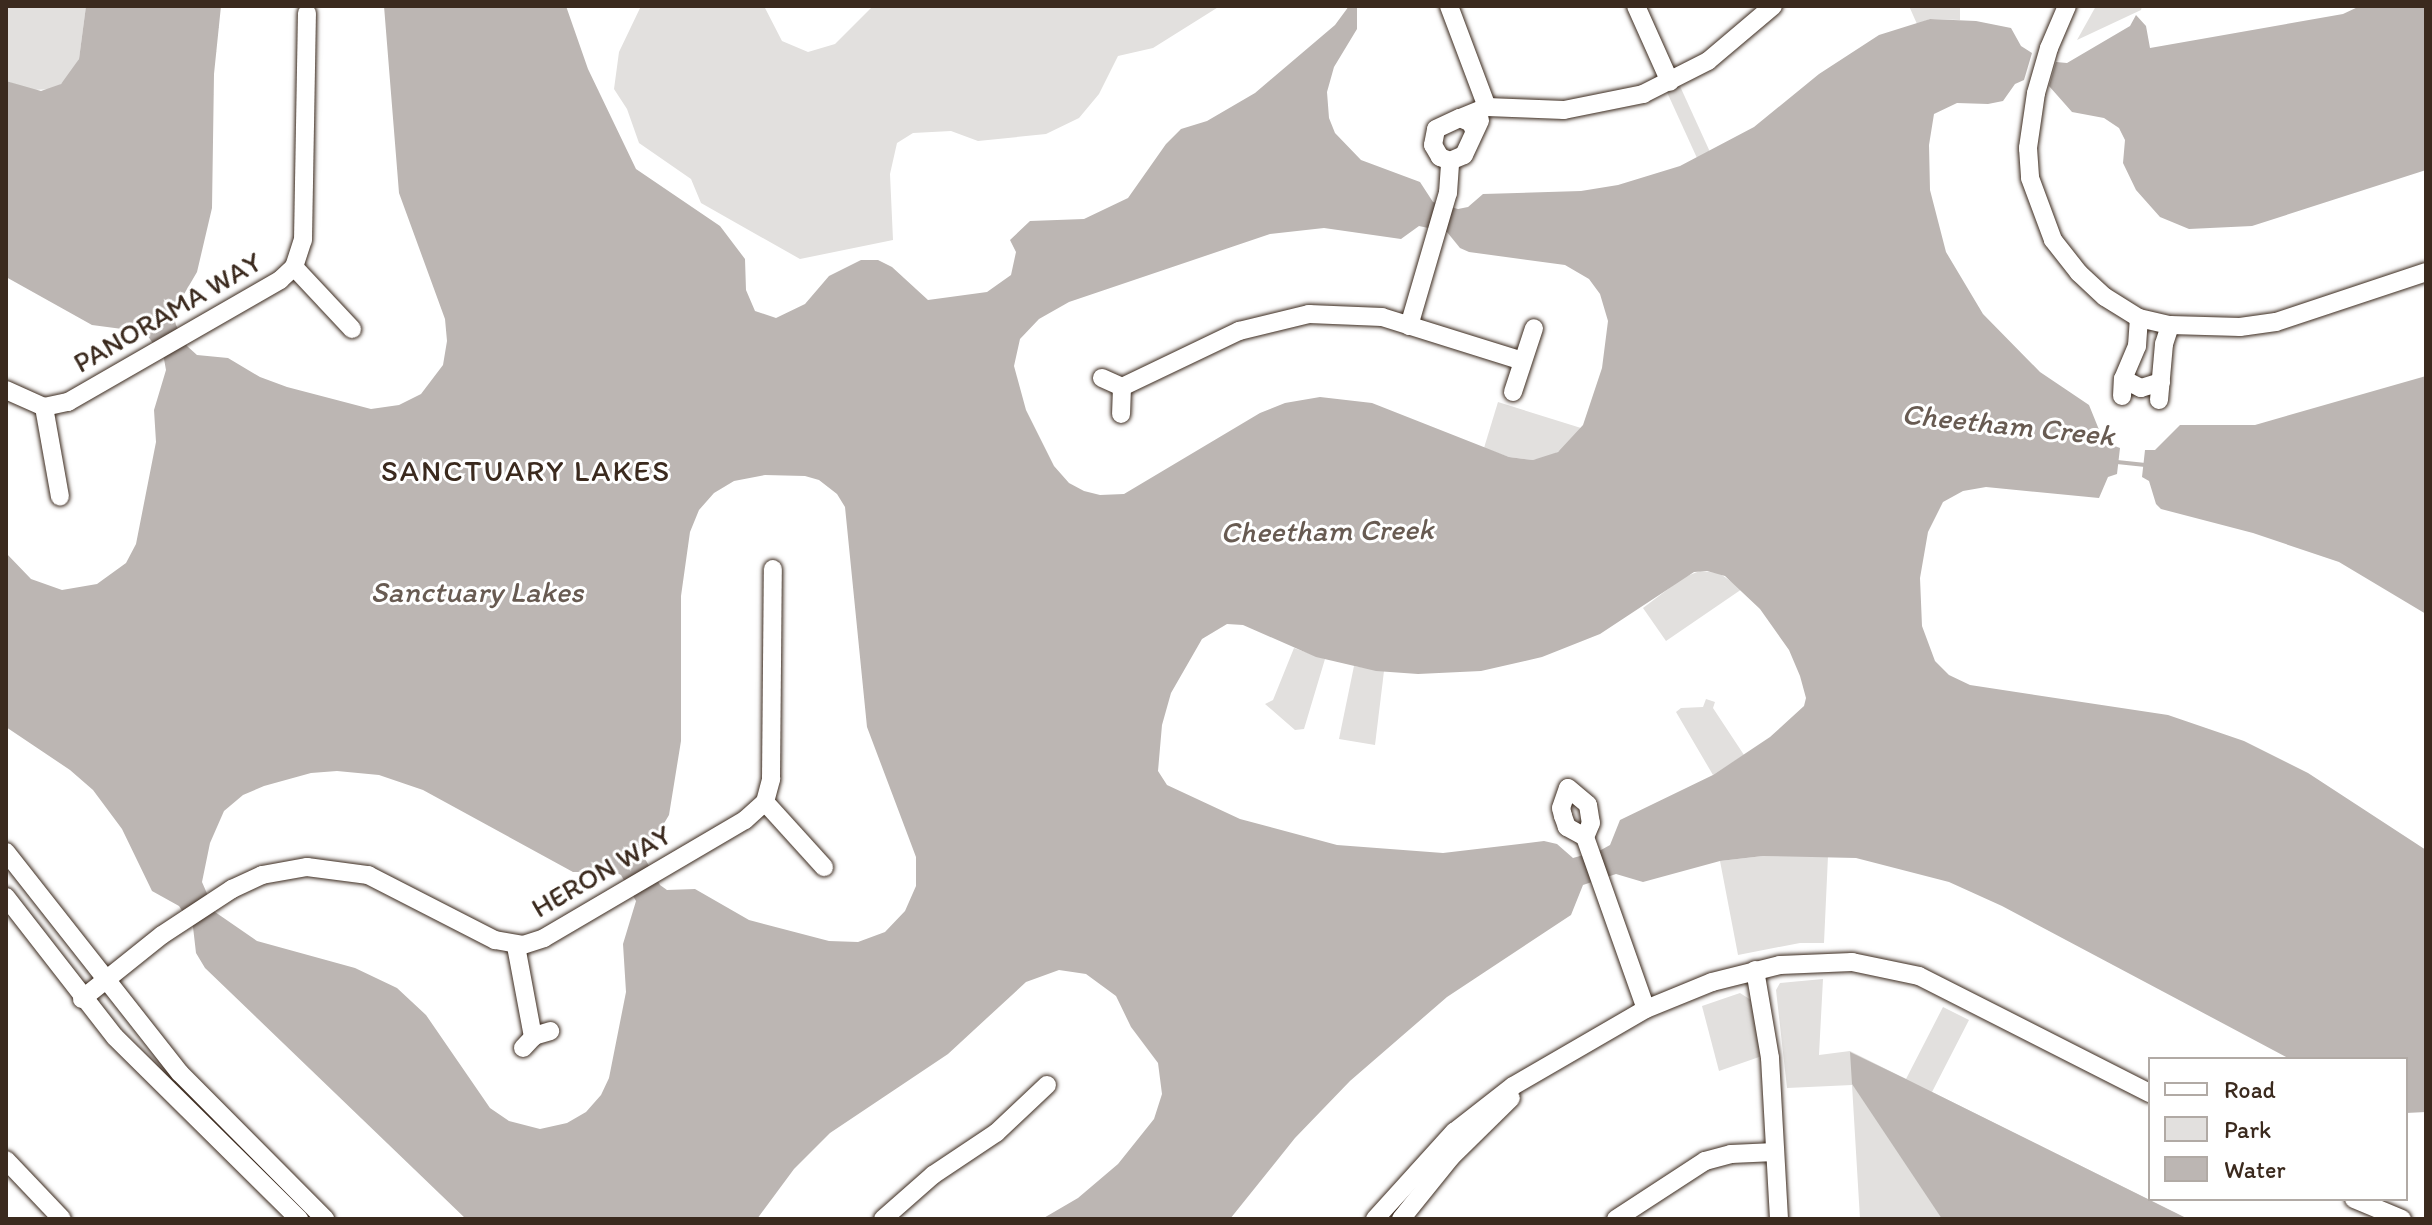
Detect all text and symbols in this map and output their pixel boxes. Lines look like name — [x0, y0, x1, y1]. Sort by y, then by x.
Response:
street label: PANORAMA WAY — [67, 245, 267, 379]
water label: Cheetham Creek — [1900, 396, 2116, 454]
district label: SANCTUARY LAKES — [381, 453, 671, 489]
water label: Cheetham Creek — [1220, 511, 1434, 551]
water label: Sanctuary Lakes — [371, 574, 583, 610]
street label: HERON WAY — [525, 818, 677, 924]
legend — [2148, 1057, 2408, 1201]
text: Road — [2224, 1075, 2276, 1104]
text: Park — [2224, 1115, 2271, 1144]
text: Water — [2224, 1155, 2286, 1184]

